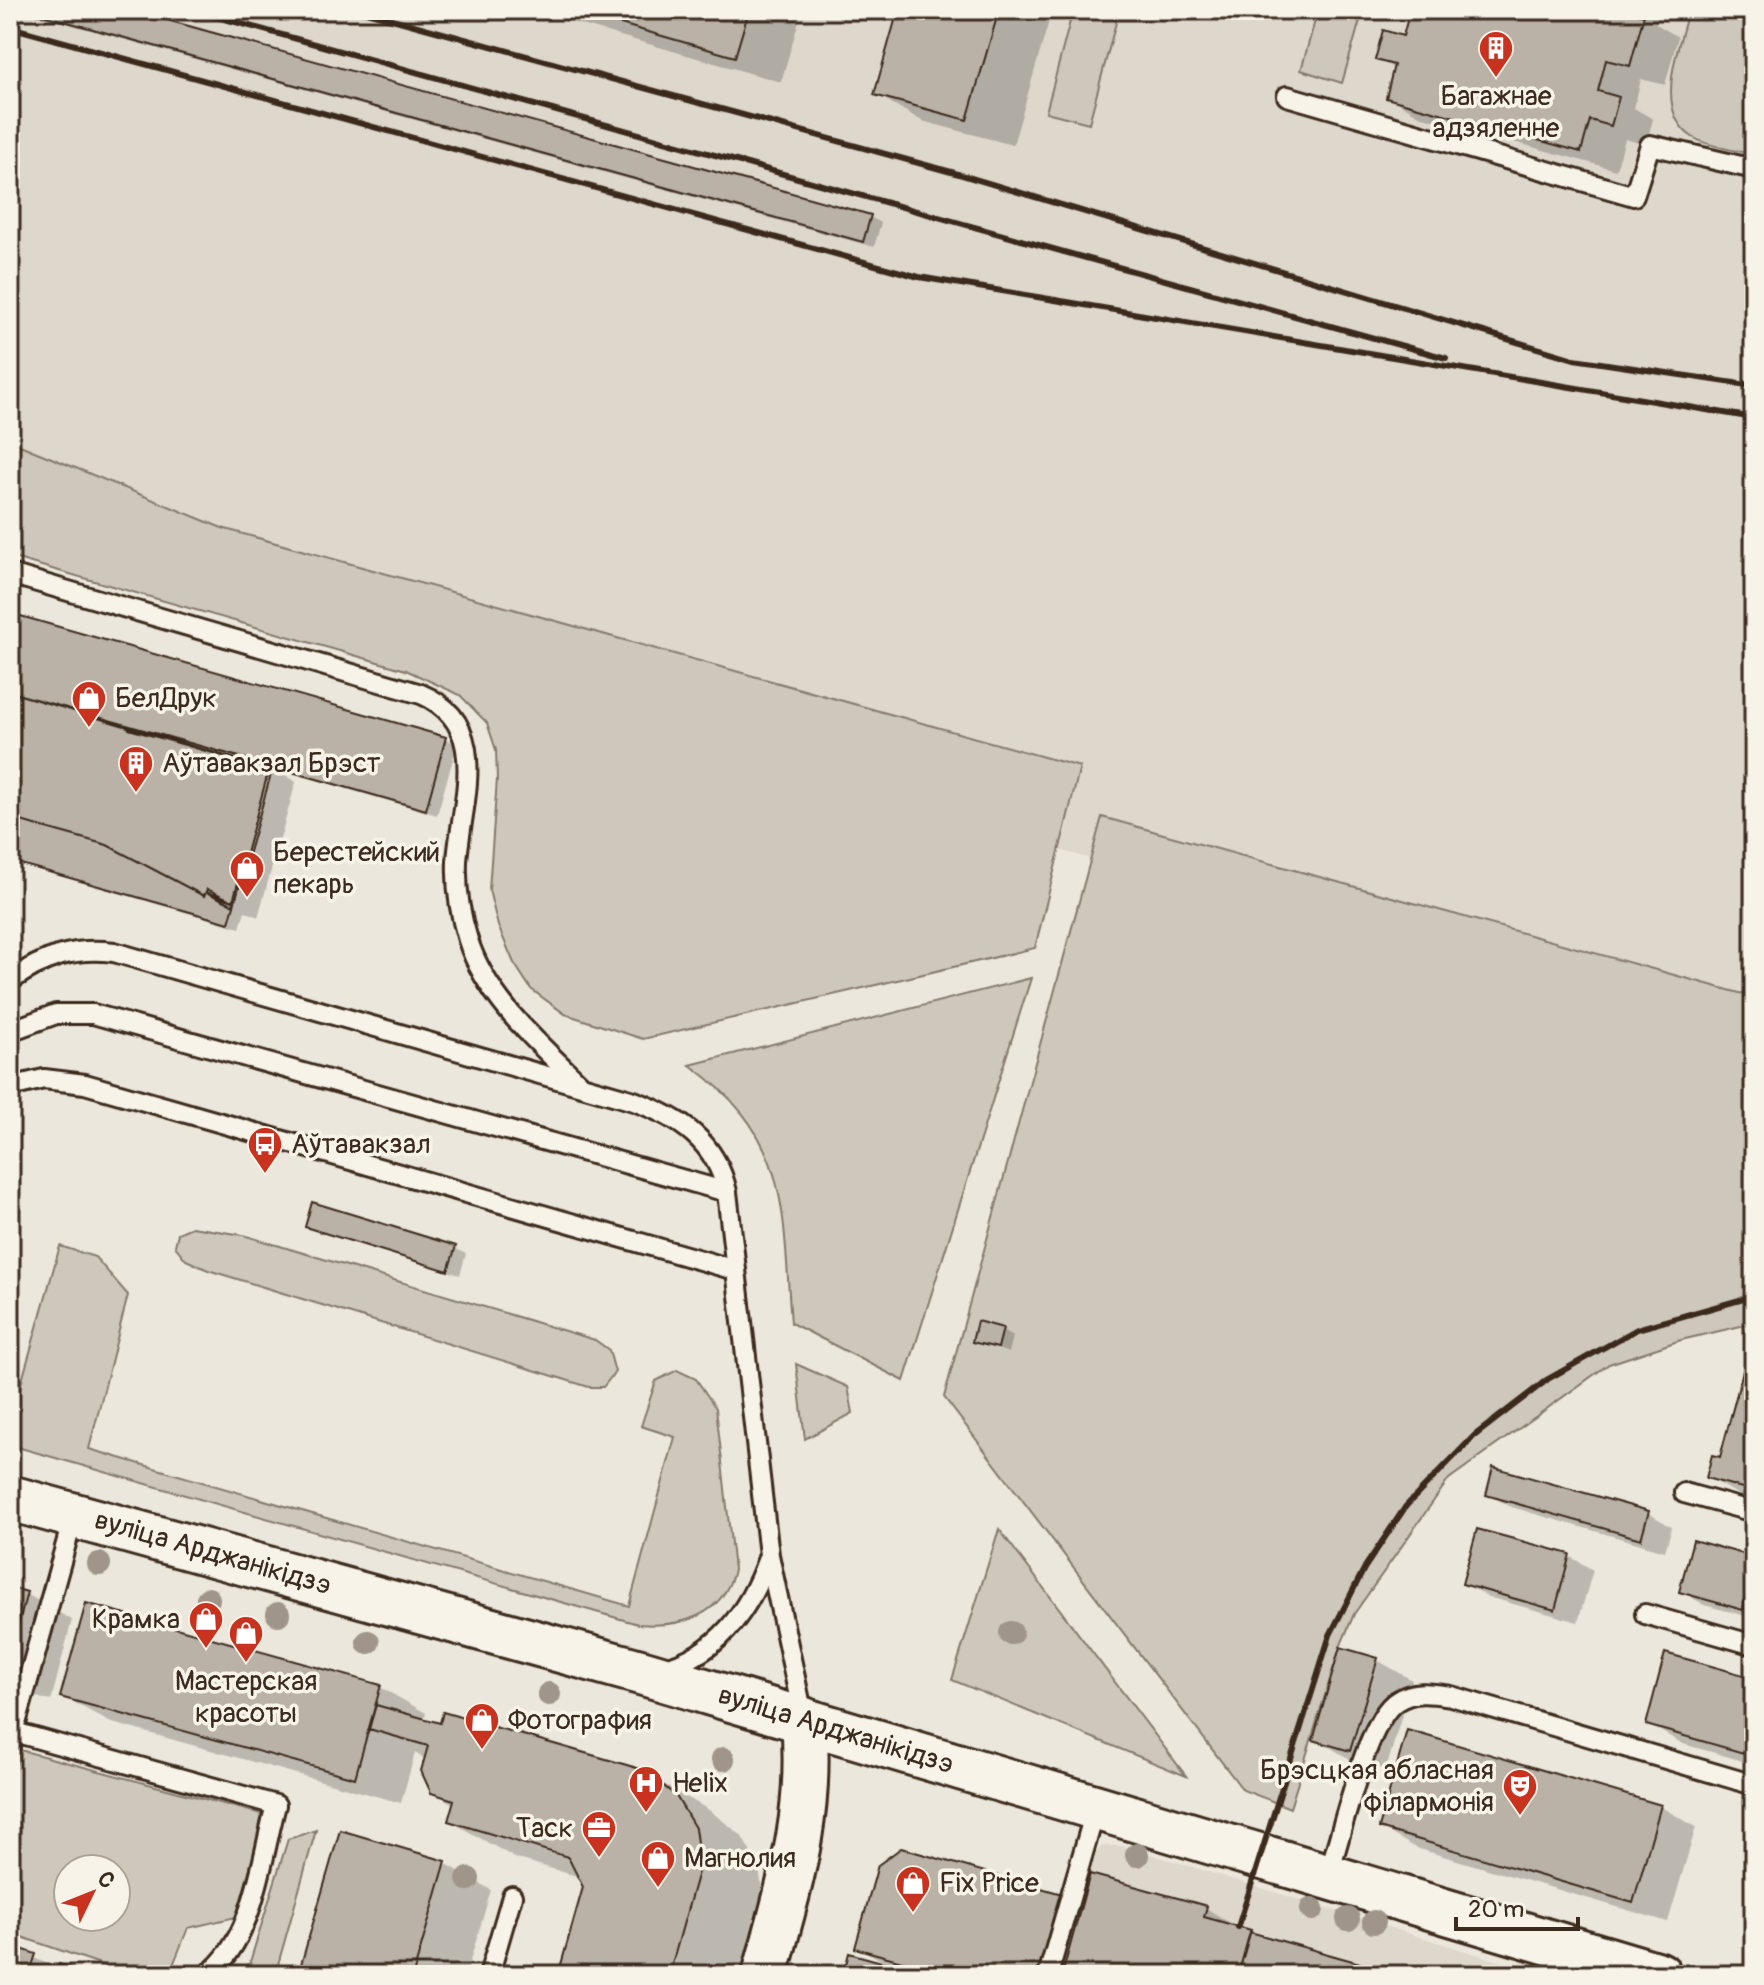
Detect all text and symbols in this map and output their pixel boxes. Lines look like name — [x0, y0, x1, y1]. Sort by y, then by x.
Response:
building icon: Багажнае адзяленне — [1477, 29, 1515, 79]
place label: Багажнае адзяленне — [1433, 79, 1560, 146]
shop icon: БелДрук — [70, 679, 108, 729]
place label: БелДрук — [115, 681, 217, 716]
building icon: Аўтавакзал Брэст — [117, 744, 155, 794]
place label: Аўтавакзал Брэст — [162, 746, 381, 781]
place label: Берестейский пекарь — [273, 835, 440, 902]
shop icon: Берестейский пекарь — [228, 849, 266, 899]
bus stop icon: Аўтавакзал — [246, 1125, 284, 1175]
place label: Аўтавакзал — [291, 1127, 431, 1162]
street label: вуліца Арджанікідзэ — [90, 1502, 336, 1604]
shop icon: Крамка — [187, 1600, 225, 1650]
place label: Крамка — [92, 1602, 180, 1637]
shop icon: Мастерская красоты — [227, 1614, 265, 1664]
place label: Мастерская красоты — [175, 1664, 317, 1731]
street label: вуліца Арджанікідзэ — [714, 1677, 958, 1783]
shop icon: Фотография — [463, 1701, 501, 1751]
place label: Фотография — [508, 1703, 652, 1738]
place label: Брэсцкая абласная філармонія — [1260, 1753, 1494, 1820]
hospital icon: Helix — [627, 1764, 665, 1814]
place label: Helix — [672, 1766, 728, 1801]
theatre icon: Брэсцкая абласная філармонія — [1501, 1767, 1539, 1817]
office icon: Таск — [580, 1809, 618, 1859]
place label: Таск — [516, 1811, 573, 1846]
shop icon: Магнолия — [639, 1839, 677, 1889]
place label: Магнолия — [684, 1841, 796, 1876]
north arrow — [52, 1853, 132, 1933]
shop icon: Fix Price — [894, 1864, 932, 1914]
text: С — [91, 1866, 121, 1895]
place label: Fix Price — [939, 1866, 1039, 1901]
scale bar — [1456, 1881, 1578, 1931]
text: 20 m — [1468, 1895, 1524, 1924]

